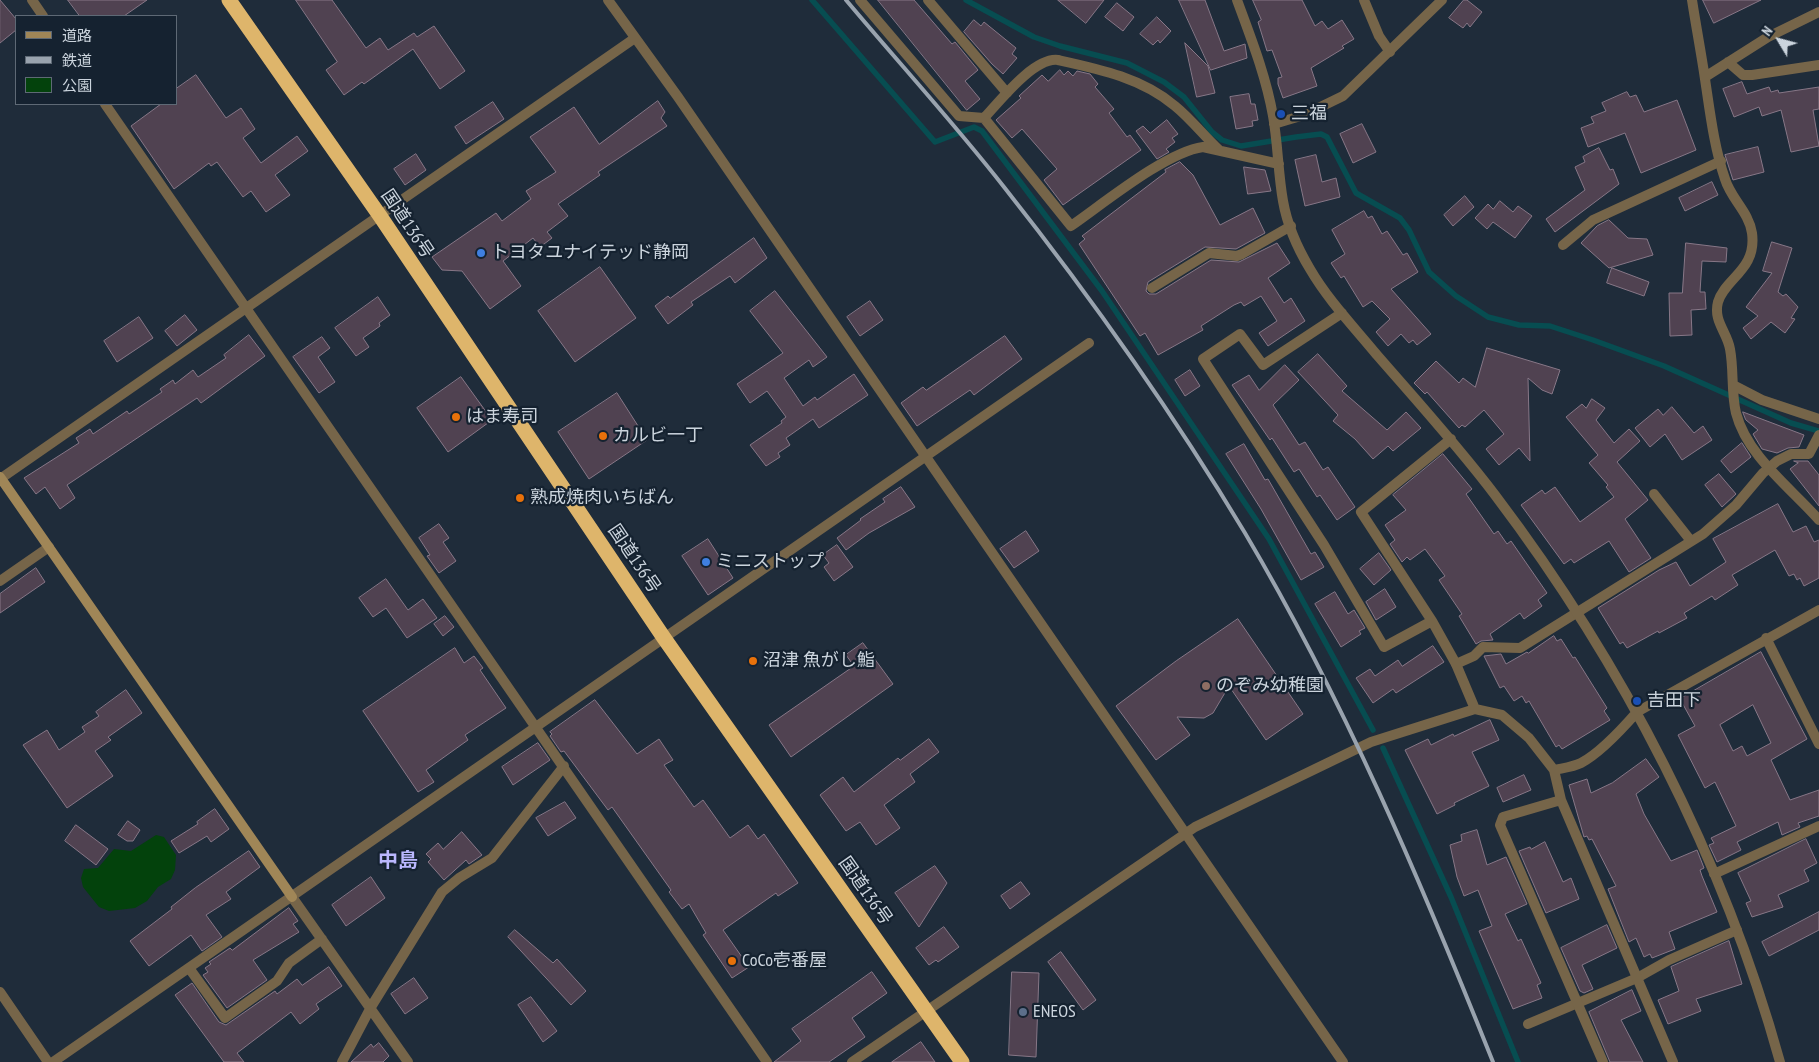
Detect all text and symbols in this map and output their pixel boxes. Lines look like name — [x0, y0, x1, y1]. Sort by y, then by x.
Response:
legend — [15, 15, 178, 105]
north arrow — [1754, 15, 1804, 65]
text: N — [1758, 23, 1776, 39]
text: 道路 — [62, 26, 92, 45]
text: 鉄道 — [62, 51, 92, 70]
text: 公園 — [62, 76, 92, 95]
place label: 三福 — [1291, 103, 1327, 125]
marker: 三福 — [1275, 108, 1287, 120]
street label: 国道136号 — [376, 186, 438, 262]
place label: トヨタユナイテッド静岡 — [491, 242, 689, 264]
marker: トヨタユナイテッド静岡 — [475, 247, 487, 259]
place label: はま寿司 — [466, 406, 538, 428]
marker: はま寿司 — [450, 411, 462, 423]
place label: カルビ一丁 — [613, 425, 703, 447]
marker: カルビ一丁 — [597, 430, 609, 442]
place label: 熟成焼肉いちばん — [530, 487, 674, 509]
marker: 熟成焼肉いちばん — [514, 492, 526, 504]
street label: 国道136号 — [603, 521, 665, 597]
place label: ミニストップ — [716, 551, 824, 573]
marker: ミニストップ — [700, 556, 712, 568]
place label: 沼津 魚がし鮨 — [763, 650, 875, 672]
marker: 沼津 魚がし鮨 — [747, 655, 759, 667]
place label: のぞみ幼稚園 — [1216, 675, 1324, 697]
marker: のぞみ幼稚園 — [1200, 680, 1212, 692]
place label: 吉田下 — [1647, 690, 1701, 712]
marker: 吉田下 — [1631, 695, 1643, 707]
district label: 中島 — [378, 849, 418, 873]
street label: 国道136号 — [834, 853, 896, 929]
place label: CoCo壱番屋 — [742, 950, 827, 972]
marker: CoCo壱番屋 — [726, 955, 738, 967]
place label: ENEOS — [1033, 1001, 1076, 1023]
marker: ENEOS — [1017, 1006, 1029, 1018]

